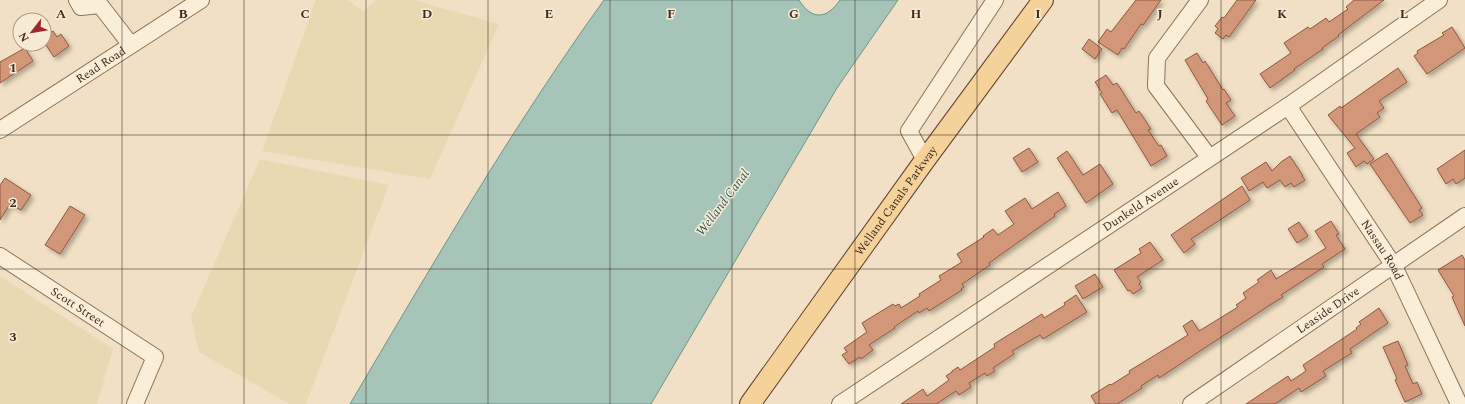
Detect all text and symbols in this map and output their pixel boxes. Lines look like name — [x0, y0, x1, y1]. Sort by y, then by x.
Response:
text: A — [56, 4, 66, 24]
text: B — [178, 4, 188, 24]
text: C — [300, 4, 310, 24]
text: D — [422, 4, 432, 24]
text: E — [545, 4, 554, 24]
text: F — [667, 4, 675, 24]
text: G — [789, 4, 799, 24]
text: H — [911, 4, 922, 24]
text: I — [1035, 4, 1041, 24]
text: J — [1157, 4, 1163, 24]
text: K — [1277, 4, 1287, 24]
text: L — [1400, 4, 1408, 24]
north arrow — [12, 12, 52, 52]
text: N — [14, 29, 33, 45]
street label: Read Road — [72, 42, 130, 89]
text: 1 — [9, 58, 17, 78]
street label: Welland Canals Parkway — [850, 141, 943, 260]
water label: Welland Canal — [691, 164, 755, 240]
street label: Dunkeld Avenue — [1099, 172, 1183, 237]
text: 2 — [9, 193, 17, 213]
street label: Nassau Road — [1356, 216, 1408, 283]
street label: Scott Street — [47, 282, 109, 332]
street label: Leaside Drive — [1293, 282, 1364, 339]
text: 3 — [9, 327, 17, 347]

